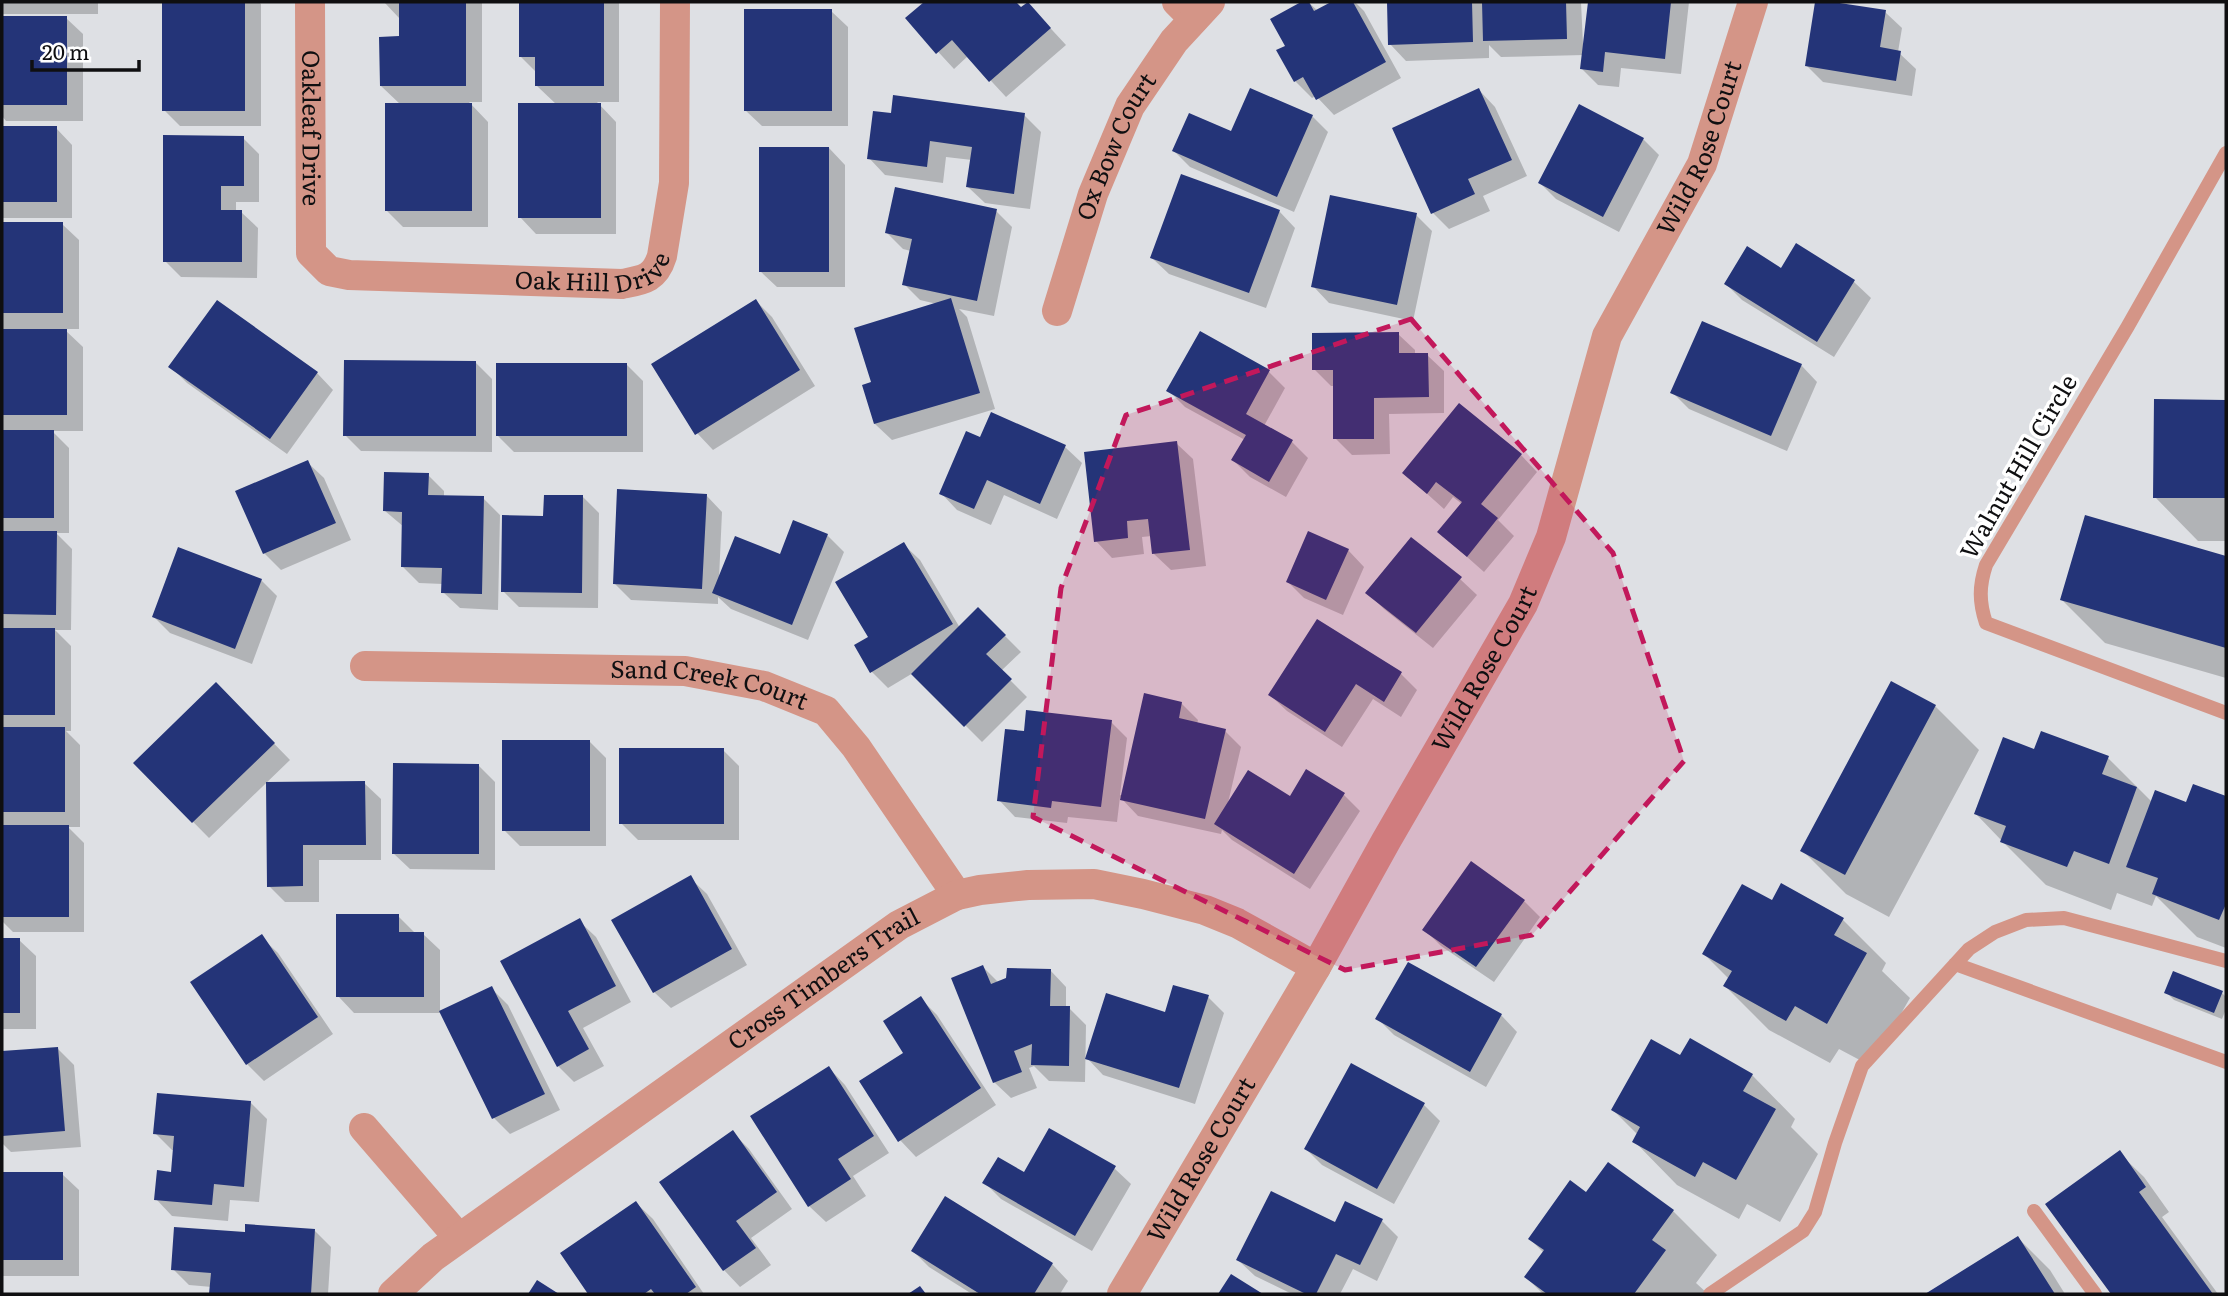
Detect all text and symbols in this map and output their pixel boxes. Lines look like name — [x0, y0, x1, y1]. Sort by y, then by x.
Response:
scale bar — [32, 28, 138, 72]
text: 20 m — [42, 35, 89, 66]
street label: Oakleaf Drive — [295, 50, 331, 206]
street label: Wild Rose Court — [1646, 55, 1749, 241]
street label: Ox Bow Court — [1066, 64, 1163, 224]
street label: Oak Hill Drive — [514, 247, 677, 300]
street label: Walnut Hill Circle — [1950, 367, 2084, 565]
street label: Wild Rose Court — [1421, 579, 1544, 757]
street label: Sand Creek Court — [610, 650, 814, 717]
street label: Cross Timbers Trail — [719, 898, 925, 1057]
street label: Wild Rose Court — [1137, 1069, 1262, 1248]

